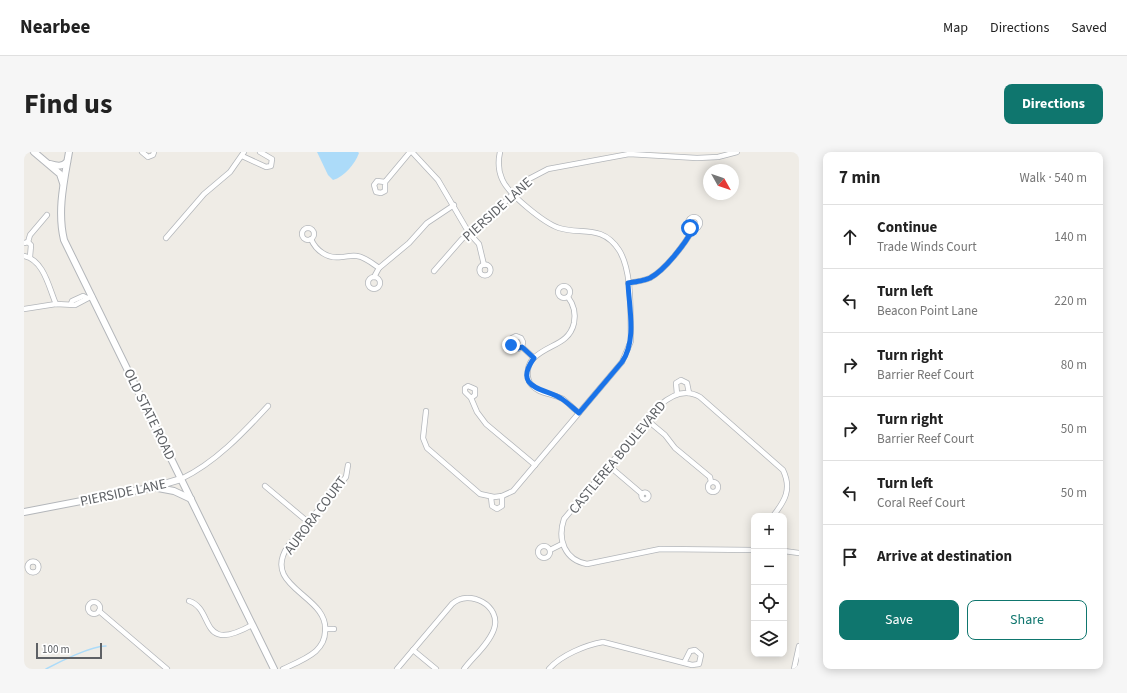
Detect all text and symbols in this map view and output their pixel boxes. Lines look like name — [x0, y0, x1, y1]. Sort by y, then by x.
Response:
text: Nearbee — [20, 14, 90, 41]
text: Map — [943, 18, 968, 38]
text: Directions — [990, 18, 1049, 38]
text: Saved — [1071, 18, 1107, 38]
text: Find us — [24, 84, 112, 124]
button: Directions — [1004, 84, 1103, 124]
north arrow — [703, 164, 739, 200]
text: 7 min — [839, 166, 880, 190]
text: Walk · 540 m — [1019, 169, 1087, 187]
street label: PIERSIDE LANE — [458, 173, 537, 246]
text: Continue — [877, 217, 937, 238]
route start — [681, 219, 699, 237]
icon: ahead — [839, 226, 861, 248]
text: 140 m — [1054, 228, 1087, 246]
text: Trade Winds Court — [877, 238, 977, 256]
text: Turn left — [877, 281, 933, 302]
icon: left — [839, 290, 861, 312]
text: 220 m — [1054, 292, 1087, 310]
text: Beacon Point Lane — [877, 302, 978, 320]
route end — [502, 336, 520, 354]
text: Turn right — [877, 345, 943, 366]
icon: right — [839, 354, 861, 376]
text: 80 m — [1061, 356, 1087, 374]
street label: OLD STATE ROAD — [118, 365, 180, 464]
text: Barrier Reef Court — [877, 366, 974, 384]
street label: CASTLEREA BOULEVARD — [564, 397, 671, 519]
text: Turn right — [877, 409, 943, 430]
icon: right — [839, 418, 861, 440]
text: 50 m — [1061, 420, 1087, 438]
text: Barrier Reef Court — [877, 430, 974, 448]
street label: AURORA COURT — [280, 472, 352, 559]
text: Turn left — [877, 473, 933, 494]
street label: PIERSIDE LANE — [78, 474, 168, 512]
icon: left — [839, 482, 861, 504]
text: 50 m — [1061, 484, 1087, 502]
text: Coral Reef Court — [877, 494, 965, 512]
map controls — [751, 513, 787, 657]
button: + — [751, 513, 787, 549]
icon: arrive — [839, 546, 861, 568]
text: Arrive at destination — [877, 546, 1012, 567]
button: − — [751, 549, 787, 585]
button: locate — [751, 585, 787, 621]
button: Save — [839, 600, 959, 640]
button: Share — [967, 600, 1087, 640]
button: layers — [751, 621, 787, 657]
scale bar — [36, 641, 102, 660]
text: 100 m — [42, 642, 70, 657]

